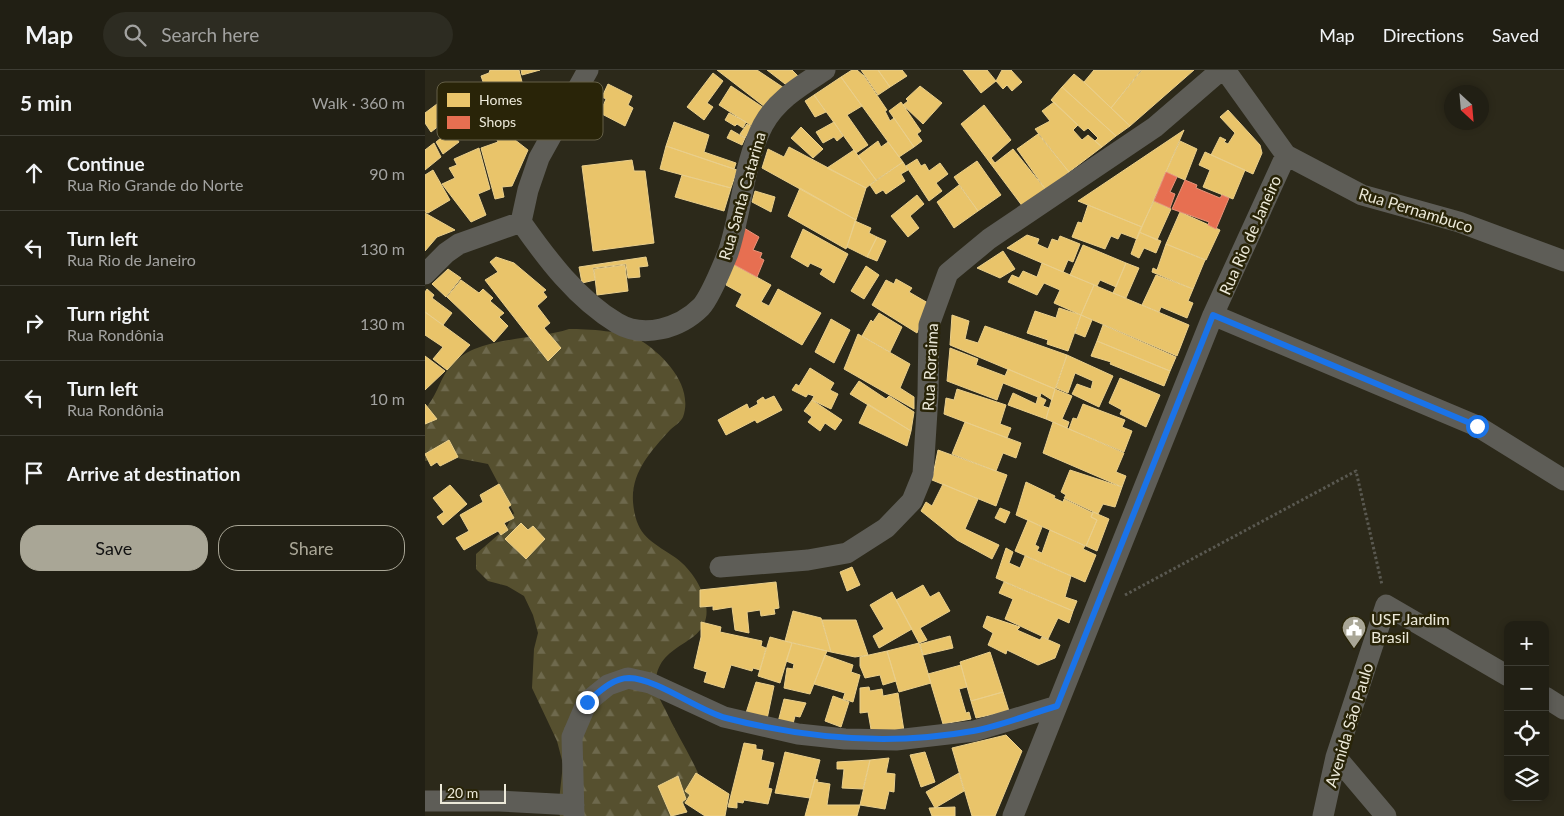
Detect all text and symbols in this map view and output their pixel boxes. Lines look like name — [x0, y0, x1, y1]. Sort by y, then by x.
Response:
search box — [103, 12, 453, 57]
text: Map — [25, 20, 73, 49]
icon: search — [121, 21, 149, 49]
text: Search here — [161, 23, 259, 46]
text: Map — [1319, 24, 1355, 46]
text: Directions — [1383, 24, 1464, 46]
text: Saved — [1492, 24, 1539, 46]
legend — [437, 82, 603, 140]
north arrow — [1444, 85, 1489, 130]
text: 5 min — [20, 90, 72, 115]
text: Homes — [479, 91, 522, 108]
text: Walk · 360 m — [312, 93, 405, 112]
text: Shops — [479, 113, 516, 130]
street label: Rua Santa Catarina — [714, 130, 769, 262]
text: Continue — [67, 152, 145, 175]
icon: ahead — [20, 159, 48, 187]
text: 90 m — [369, 164, 405, 183]
street label: Rua Rio de Janeiro — [1215, 172, 1284, 297]
text: Rua Rio Grande do Norte — [67, 175, 243, 194]
street label: Rua Pernambuco — [1357, 183, 1476, 236]
text: Turn left — [67, 227, 138, 250]
icon: left — [20, 234, 48, 262]
text: 130 m — [360, 239, 405, 258]
text: Rua Rio de Janeiro — [67, 250, 196, 269]
text: Turn right — [67, 302, 149, 325]
icon: right — [20, 309, 48, 337]
text: 130 m — [360, 314, 405, 333]
street label: Rua Roraima — [918, 323, 941, 411]
text: Rua Rondônia — [67, 325, 164, 344]
text: Turn left — [67, 377, 138, 400]
icon: left — [20, 384, 48, 412]
text: 10 m — [369, 389, 405, 408]
text: Rua Rondônia — [67, 400, 164, 419]
route start — [1466, 415, 1489, 438]
icon: arrive — [20, 459, 48, 487]
text: Arrive at destination — [67, 462, 240, 485]
button: Save — [20, 525, 208, 571]
button: Share — [218, 525, 405, 571]
place label: USF Jardim Brasil — [1371, 609, 1450, 646]
public building icon: USF Jardim Brasil — [1341, 615, 1367, 649]
map controls — [1504, 621, 1549, 801]
button: + — [1504, 621, 1549, 666]
street label: Avenida São Paulo — [1321, 660, 1376, 789]
button: − — [1504, 666, 1549, 711]
route end — [576, 691, 599, 714]
button: locate — [1504, 711, 1549, 756]
button: layers — [1504, 756, 1549, 801]
scale bar — [440, 781, 506, 804]
text: 20 m — [447, 784, 478, 801]

